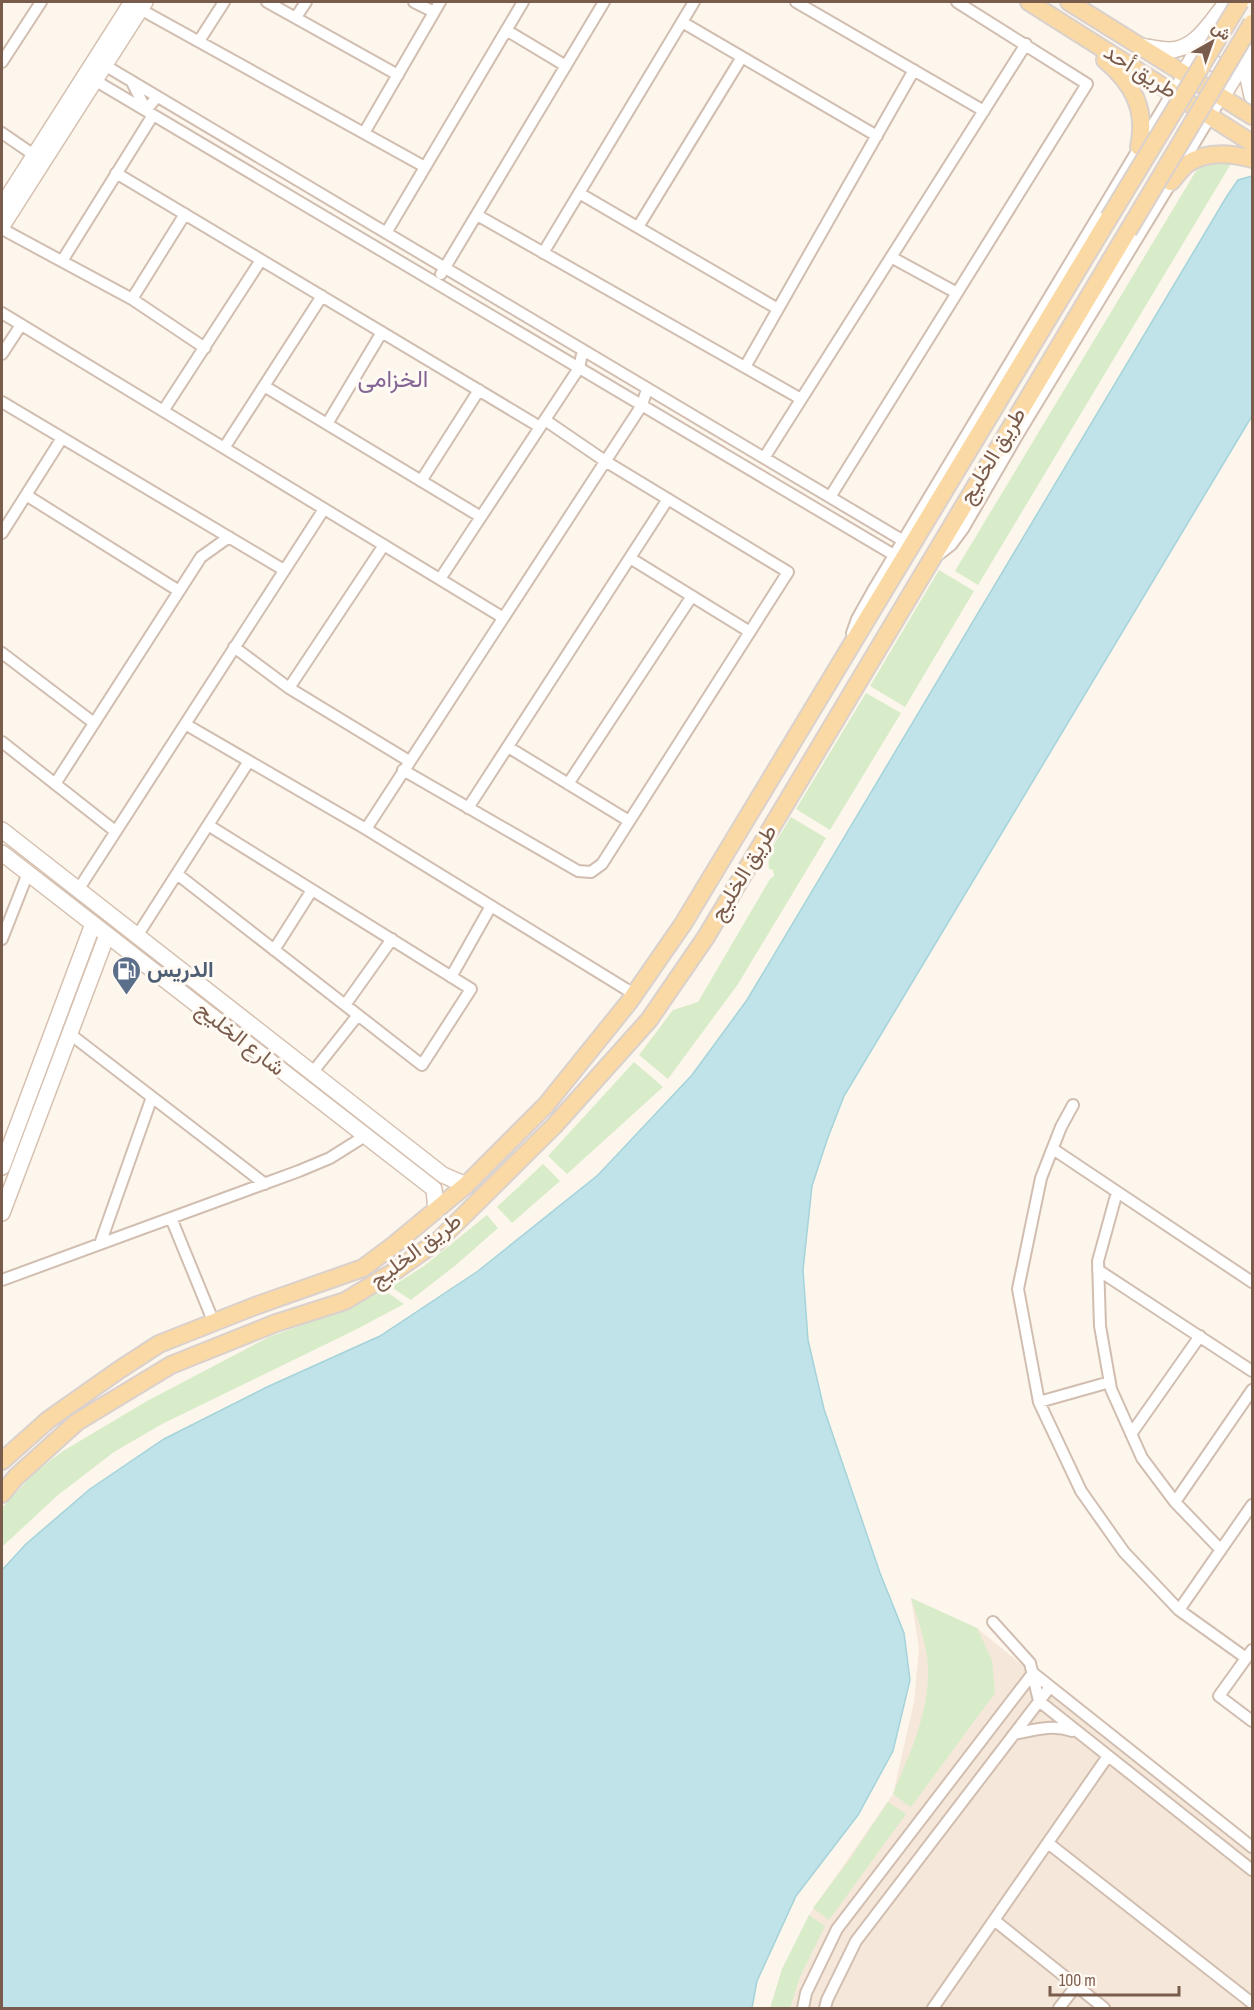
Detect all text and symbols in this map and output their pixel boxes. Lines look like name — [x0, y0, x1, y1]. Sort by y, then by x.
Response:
north arrow — [1182, 12, 1242, 72]
text: ش — [1207, 18, 1234, 45]
street label: طريق أحد — [1098, 39, 1182, 105]
district label: الخزامى — [358, 365, 428, 394]
street label: طريق الخليج — [954, 403, 1032, 509]
street label: طريق الخليج — [705, 820, 783, 926]
fuel station icon: الدريس — [110, 954, 142, 996]
place label: الدريس — [147, 957, 214, 984]
street label: شارع الخليج — [190, 996, 290, 1082]
street label: طريق الخليج — [365, 1208, 467, 1294]
scale bar — [1050, 1959, 1179, 1997]
text: 100 m — [1059, 1970, 1096, 1991]

